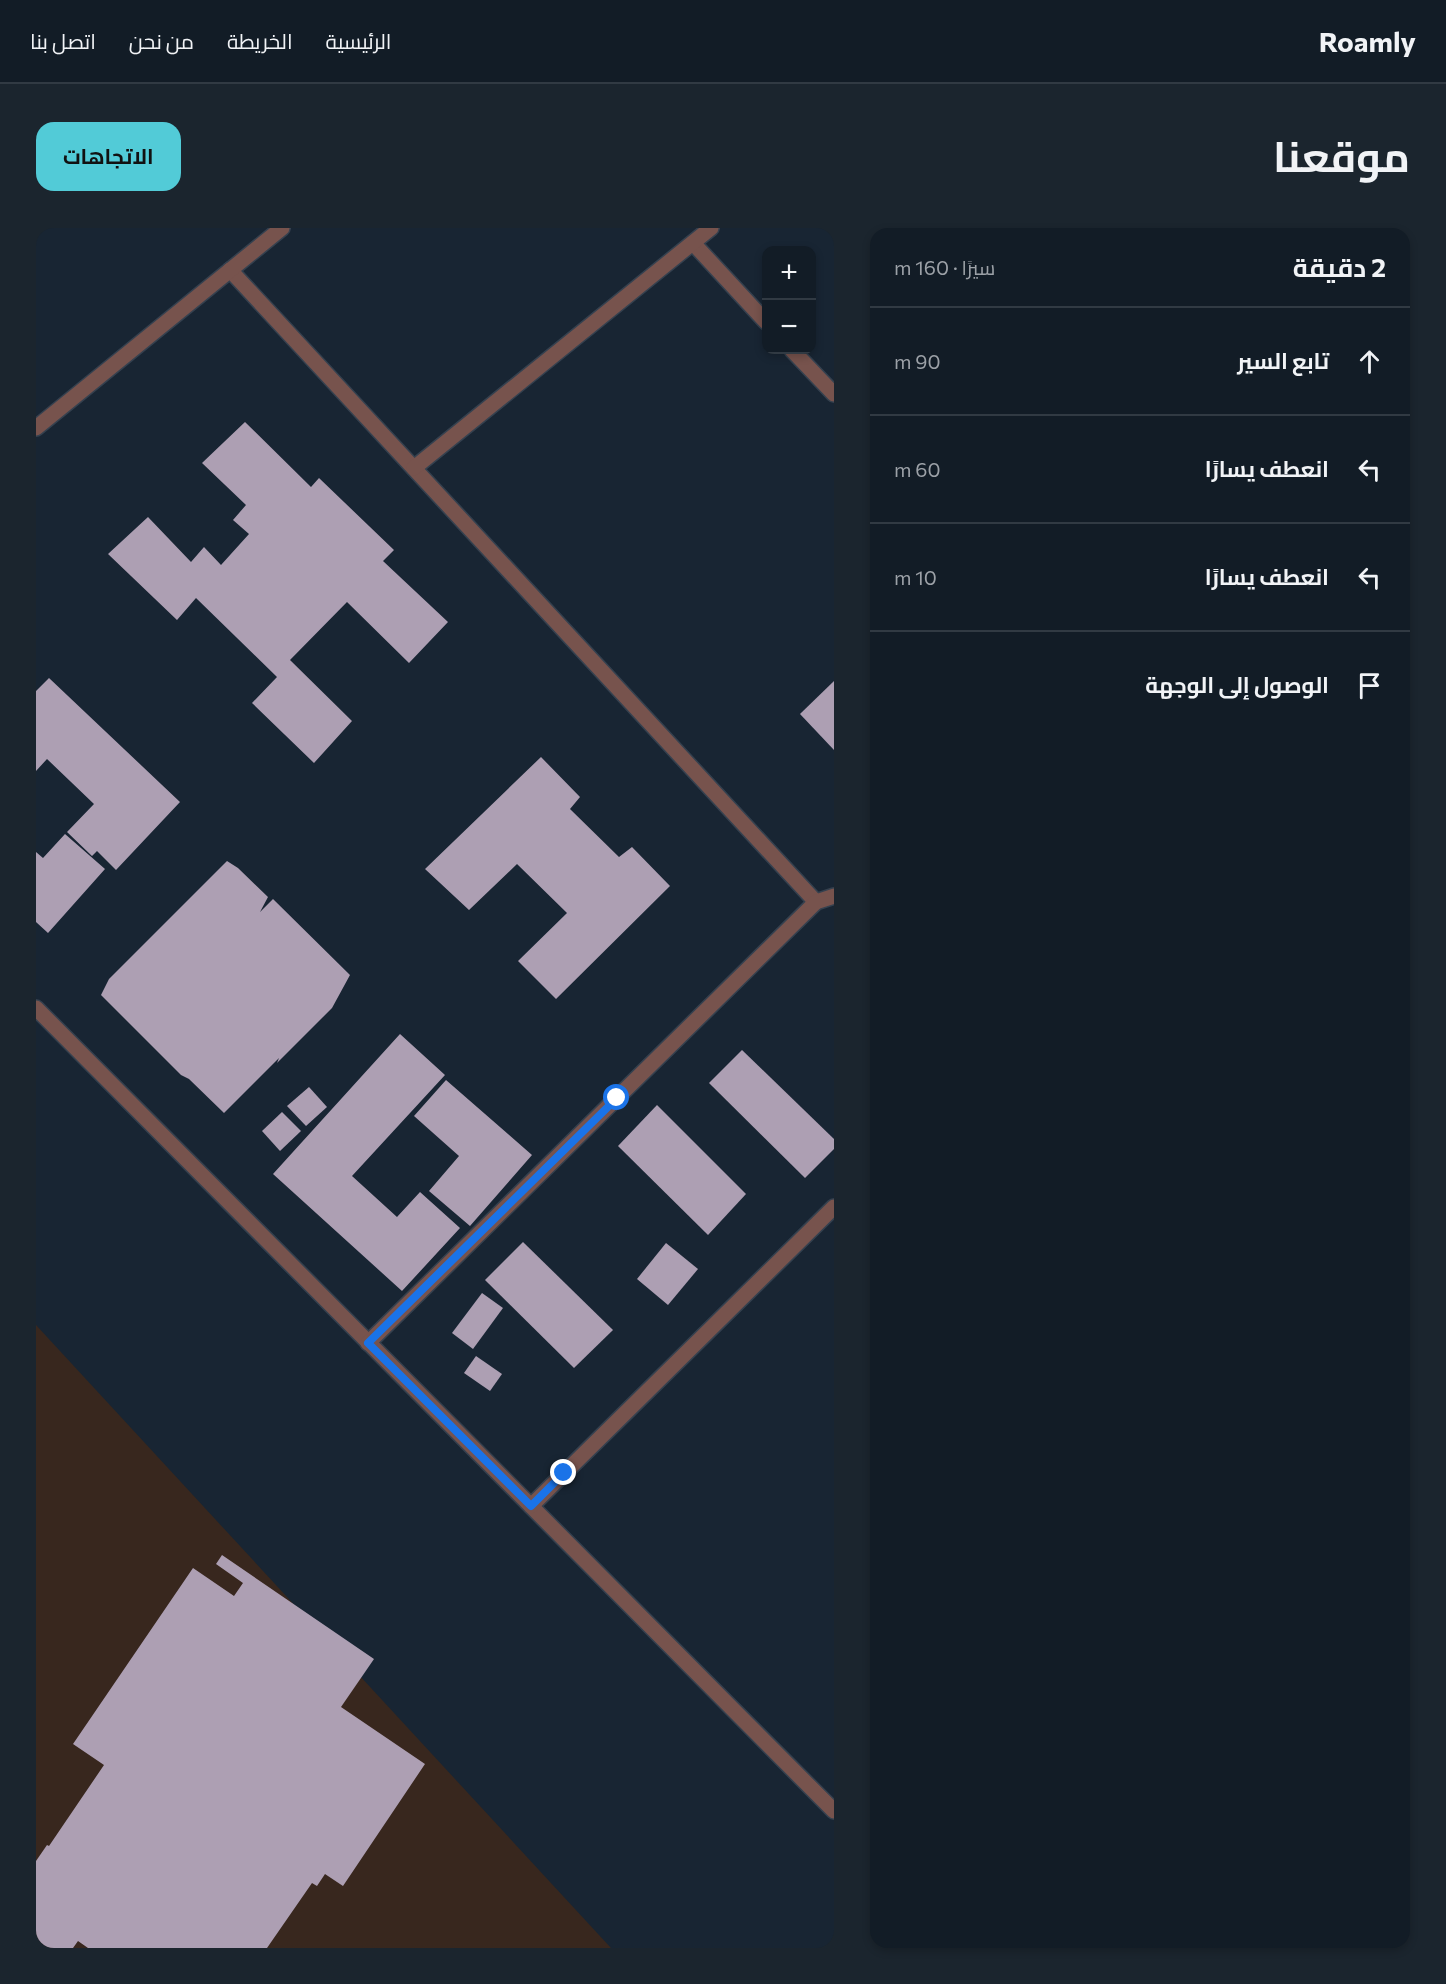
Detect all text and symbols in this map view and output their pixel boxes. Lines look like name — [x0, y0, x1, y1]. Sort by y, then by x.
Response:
text: Roamly — [1319, 24, 1416, 58]
text: اتصل بنا — [30, 28, 96, 53]
text: من نحن — [129, 28, 194, 53]
text: الخريطة — [227, 28, 293, 53]
text: الرئيسية — [326, 28, 391, 53]
button: الاتجاهات — [36, 122, 181, 191]
text: موقعنا — [1273, 129, 1410, 181]
map controls — [762, 246, 816, 354]
button: + — [762, 246, 816, 300]
text: 2 دقيقة — [1293, 251, 1386, 282]
text: سيرًا · 160 m — [894, 255, 995, 279]
button: − — [762, 300, 816, 354]
icon: ahead — [1353, 345, 1386, 378]
text: تابع السير — [1237, 347, 1329, 374]
text: 90 m — [894, 349, 941, 373]
icon: left — [1353, 453, 1386, 486]
text: انعطف يسارًا — [1205, 455, 1329, 482]
text: 60 m — [894, 457, 941, 481]
icon: left — [1353, 561, 1386, 594]
text: انعطف يسارًا — [1205, 563, 1329, 590]
text: 10 m — [894, 565, 937, 589]
icon: arrive — [1353, 669, 1386, 702]
text: الوصول إلى الوجهة — [1145, 671, 1329, 698]
route start — [603, 1084, 629, 1110]
route end — [550, 1459, 576, 1485]

